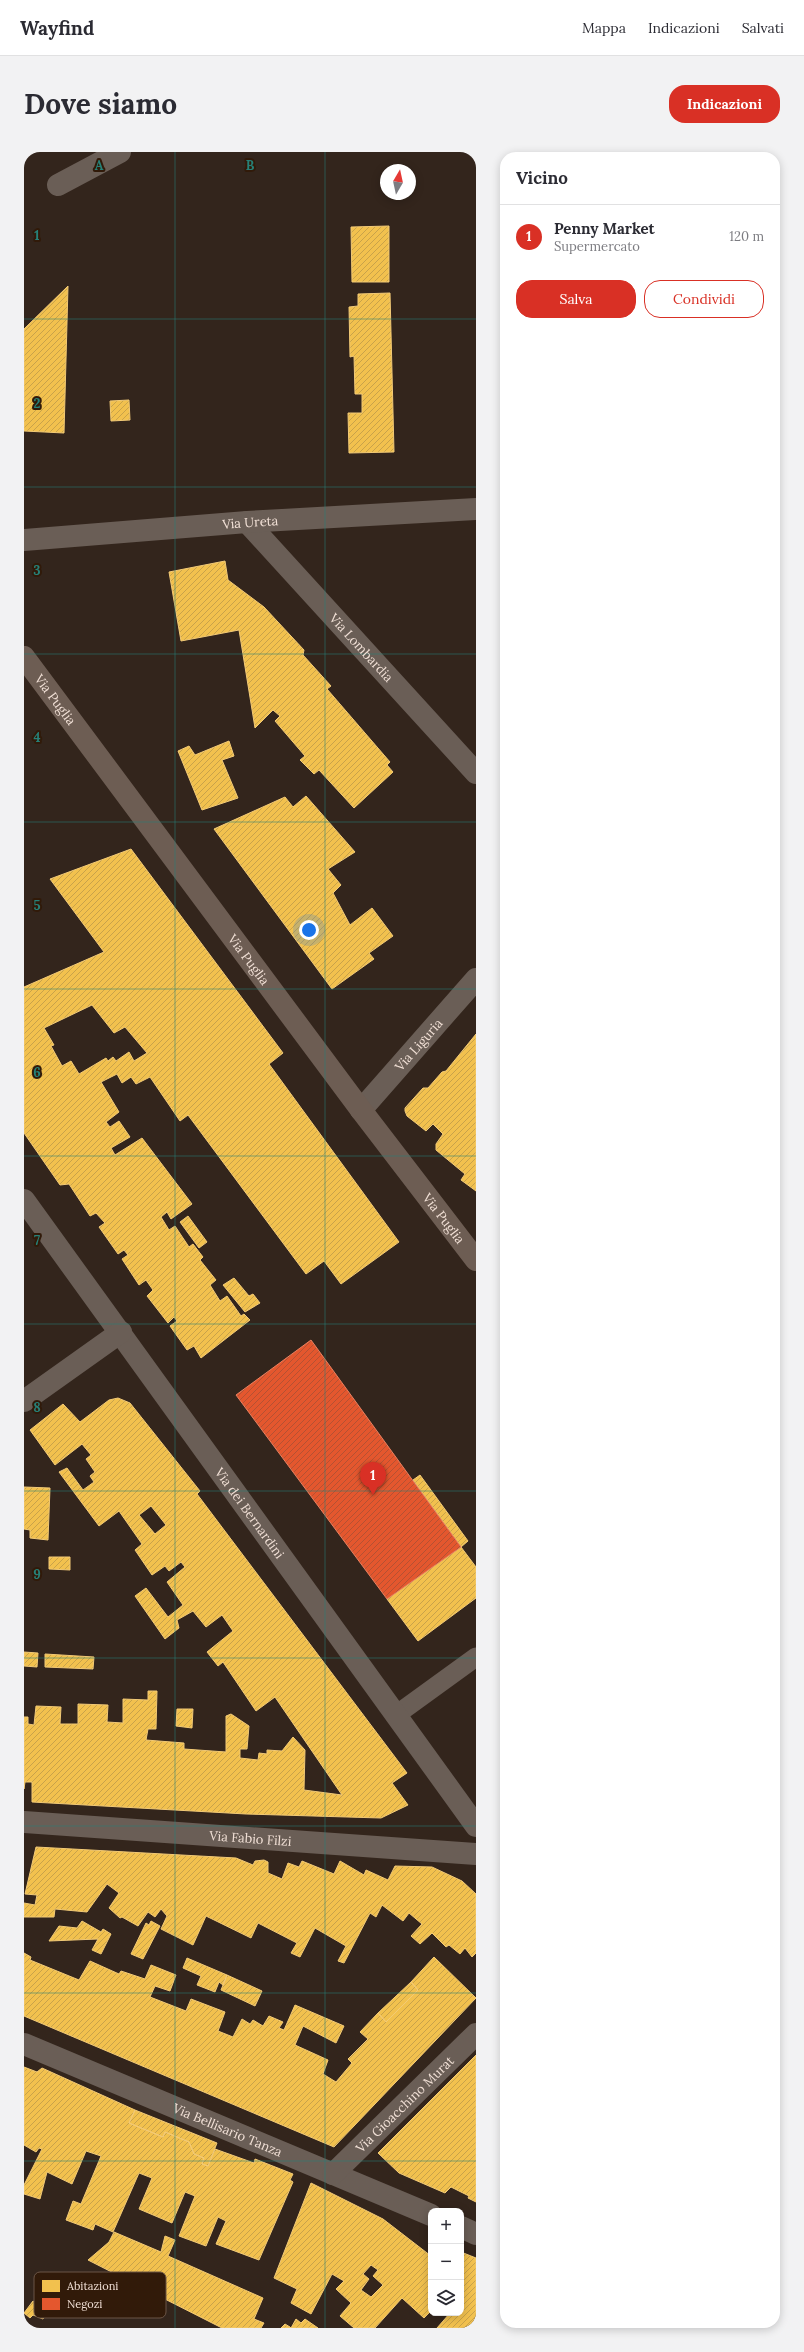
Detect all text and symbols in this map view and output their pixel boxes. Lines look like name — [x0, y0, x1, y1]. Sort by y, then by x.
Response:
text: Wayfind — [20, 16, 94, 40]
text: Mappa — [582, 19, 626, 37]
text: Indicazioni — [648, 19, 720, 37]
text: Salvati — [742, 19, 784, 37]
button: Indicazioni — [669, 85, 780, 123]
text: Dove siamo — [24, 86, 177, 122]
text: A — [95, 157, 104, 174]
text: B — [246, 157, 255, 174]
north arrow — [380, 164, 416, 200]
text: Vicino — [516, 167, 568, 189]
text: Penny Market — [554, 219, 655, 238]
text: 1 — [34, 227, 40, 244]
text: 1 — [526, 228, 532, 245]
text: 120 m — [729, 228, 764, 245]
text: Supermercato — [554, 238, 640, 255]
button: Salva — [516, 280, 636, 318]
button: Condividi — [644, 280, 764, 318]
text: 2 — [34, 395, 41, 412]
street label: Via Ureta — [221, 512, 279, 533]
text: 3 — [33, 562, 41, 579]
street label: Via Lombardia — [325, 609, 397, 686]
street label: Via Puglia — [30, 670, 80, 729]
text: 4 — [33, 729, 41, 746]
text: 5 — [33, 897, 41, 914]
your location — [299, 920, 319, 940]
street label: Via Puglia — [224, 930, 273, 989]
street label: Via Liguria — [391, 1015, 447, 1075]
text: 6 — [33, 1064, 41, 1081]
street label: Via Puglia — [418, 1189, 469, 1247]
text: 7 — [34, 1232, 40, 1249]
text: 8 — [33, 1399, 41, 1416]
pin: 1 — [360, 1462, 386, 1495]
street label: Via dei Bernardini — [210, 1464, 288, 1562]
text: 9 — [33, 1566, 41, 1583]
street label: Via Fabio Filzi — [208, 1827, 292, 1850]
street label: Via Gioacchino Murat — [351, 2052, 458, 2157]
street label: Via Bellisario Tanza — [169, 2099, 285, 2161]
map controls — [428, 2208, 464, 2316]
button: + — [428, 2208, 464, 2244]
button: − — [428, 2244, 464, 2280]
legend — [34, 2272, 166, 2318]
text: Abitazioni — [66, 2279, 118, 2293]
button: layers — [428, 2280, 464, 2316]
text: Negozi — [67, 2297, 102, 2311]

